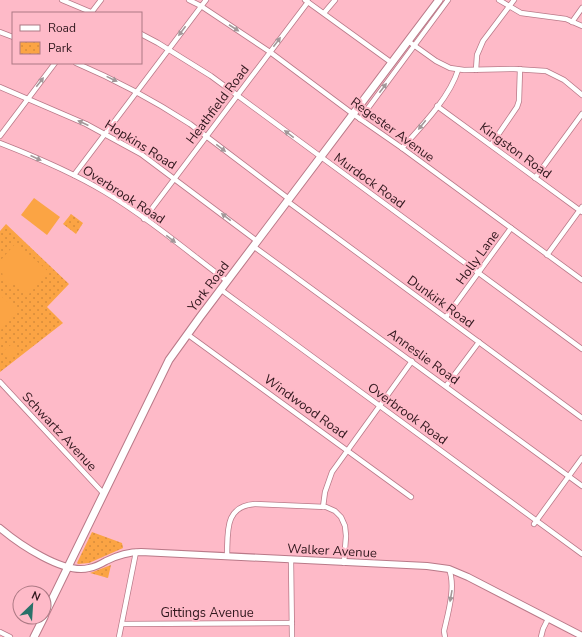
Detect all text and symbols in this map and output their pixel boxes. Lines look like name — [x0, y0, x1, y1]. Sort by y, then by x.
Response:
legend — [12, 12, 142, 64]
text: Road — [48, 20, 76, 36]
one-way arrow — [229, 24, 239, 32]
one-way arrow — [179, 26, 187, 36]
one-way arrow — [273, 37, 281, 48]
text: Park — [48, 40, 73, 56]
street label: Heathfield Road — [182, 61, 254, 148]
one-way arrow — [106, 76, 117, 82]
one-way arrow — [36, 77, 44, 88]
one-way arrow — [379, 83, 388, 94]
street label: Regester Avenue — [347, 93, 438, 166]
street label: Hopkins Road — [101, 116, 180, 174]
street label: Kingston Road — [476, 119, 555, 183]
one-way arrow — [77, 120, 88, 126]
one-way arrow — [417, 120, 426, 131]
one-way arrow — [284, 130, 295, 138]
one-way arrow — [216, 144, 227, 152]
street label: Murdock Road — [330, 149, 409, 213]
one-way arrow — [30, 154, 42, 161]
street label: Overbrook Road — [79, 161, 168, 228]
one-way arrow — [220, 213, 231, 222]
street label: Holly Lane — [452, 227, 504, 288]
one-way arrow — [165, 235, 176, 243]
street label: York Road — [183, 258, 234, 316]
street label: Dunkirk Road — [403, 271, 477, 332]
street label: Anneslie Road — [384, 325, 463, 389]
street label: Windwood Road — [260, 371, 351, 443]
street label: Overbrook Road — [364, 379, 451, 449]
street label: Schwartz Avenue — [18, 388, 101, 475]
street label: Walker Avenue — [287, 540, 377, 562]
north arrow — [12, 585, 52, 625]
text: N — [29, 588, 43, 605]
one-way arrow — [448, 590, 454, 602]
street label: Gittings Avenue — [160, 604, 254, 622]

